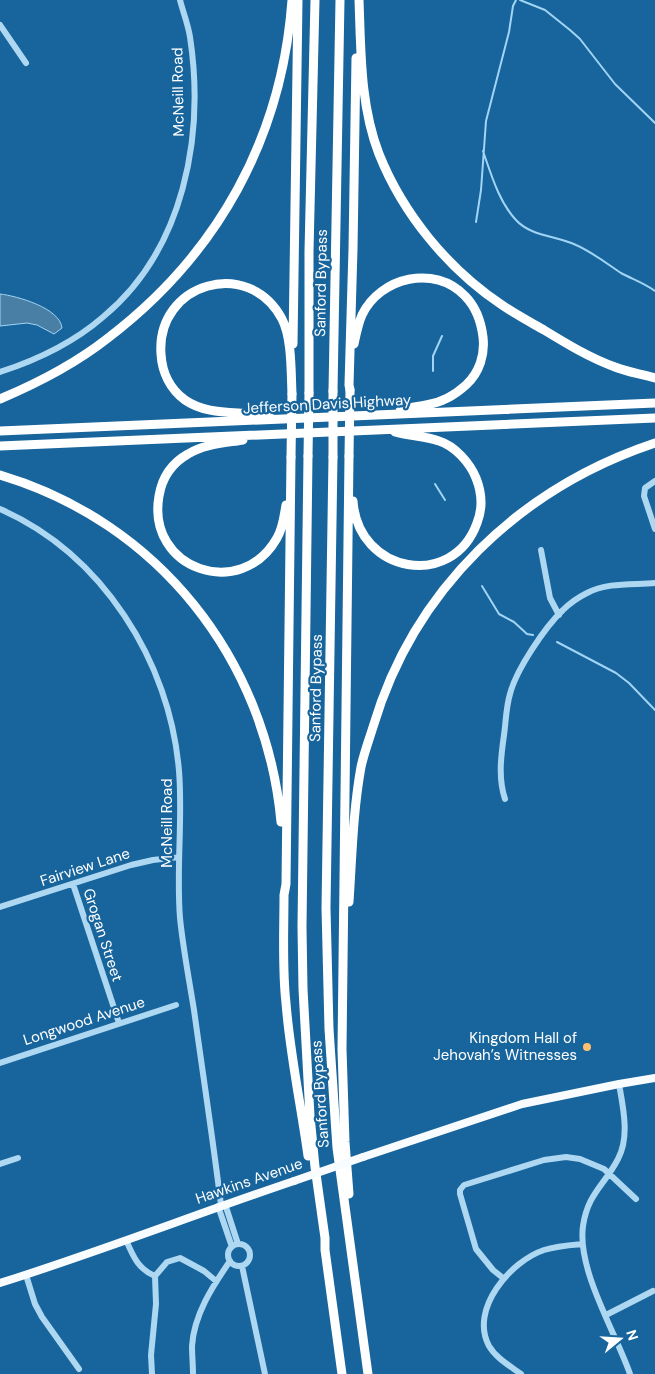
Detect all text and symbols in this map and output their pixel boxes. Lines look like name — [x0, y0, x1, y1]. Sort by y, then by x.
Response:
street label: McNeill Road — [167, 47, 189, 137]
street label: Sanford Bypass — [310, 229, 332, 337]
street label: Jefferson Davis Highway — [242, 390, 412, 418]
street label: Sanford Bypass — [305, 634, 327, 742]
street label: McNeill Road — [157, 778, 177, 868]
street label: Fairview Lane — [38, 843, 132, 891]
street label: Grogan Street — [79, 886, 128, 984]
street label: Longwood Avenue — [21, 992, 147, 1050]
place label: Kingdom Hall of Jehovah’s Witnesses — [433, 1028, 577, 1065]
street label: Sanford Bypass — [306, 1040, 334, 1148]
marker: Kingdom Hall of Jehovah’s Witnesses — [581, 1041, 593, 1053]
street label: Hawkins Avenue — [193, 1153, 305, 1209]
north arrow — [595, 1314, 645, 1364]
text: N — [622, 1327, 643, 1343]

